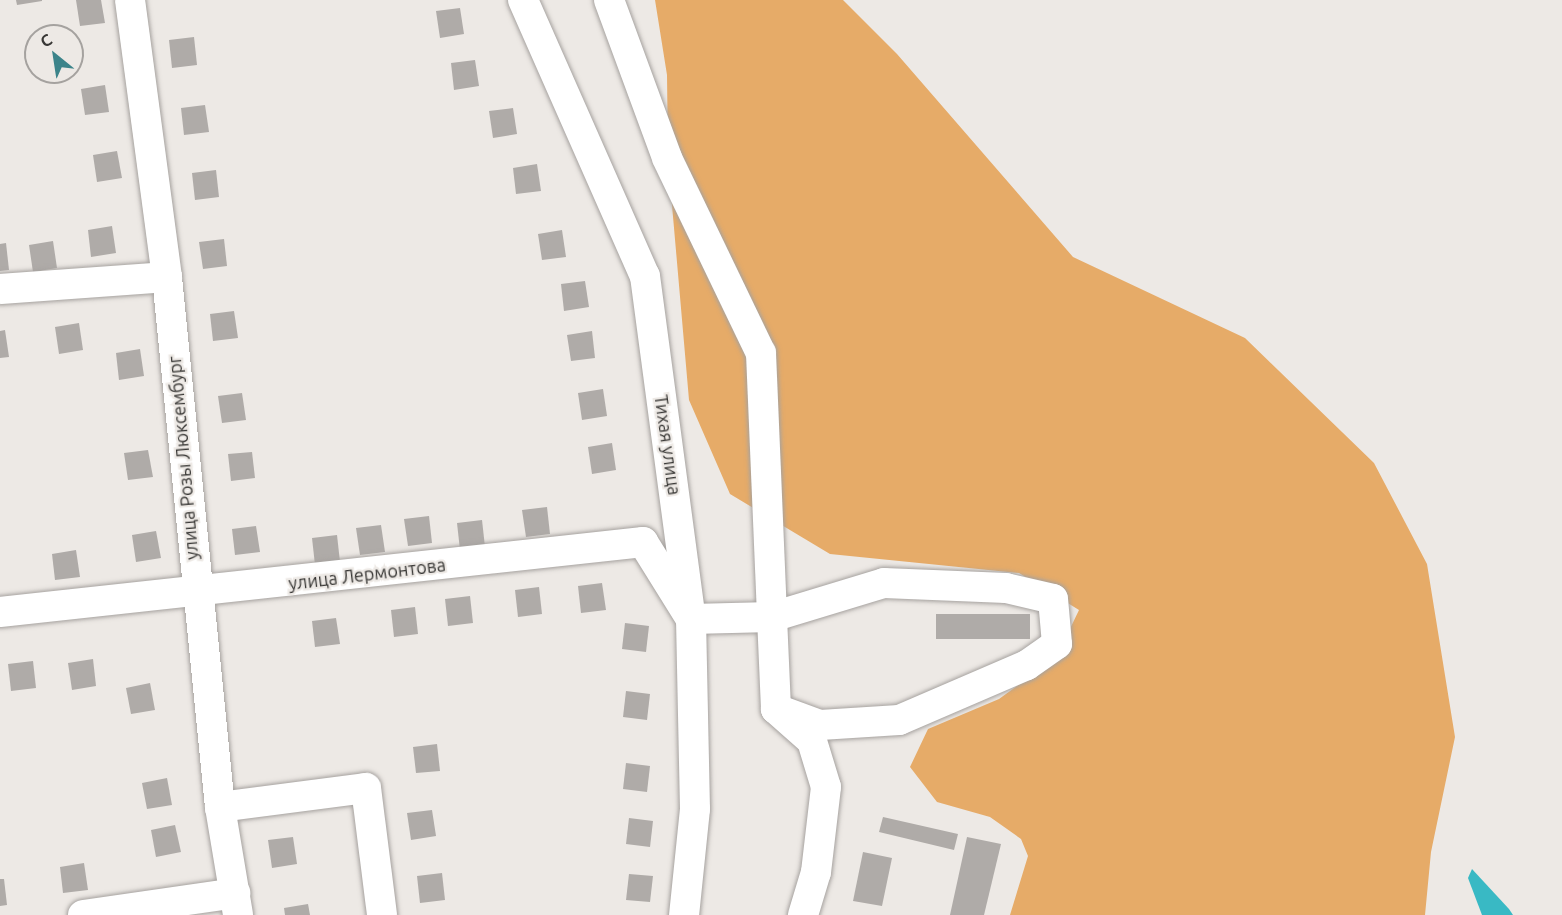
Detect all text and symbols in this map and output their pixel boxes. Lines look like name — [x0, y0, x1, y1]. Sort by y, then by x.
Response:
north arrow — [24, 24, 84, 84]
text: С — [37, 30, 55, 51]
street label: улица Розы Люксембург — [163, 355, 203, 561]
street label: Тихая улица — [650, 393, 686, 497]
street label: улица Лермонтова — [287, 554, 447, 594]

